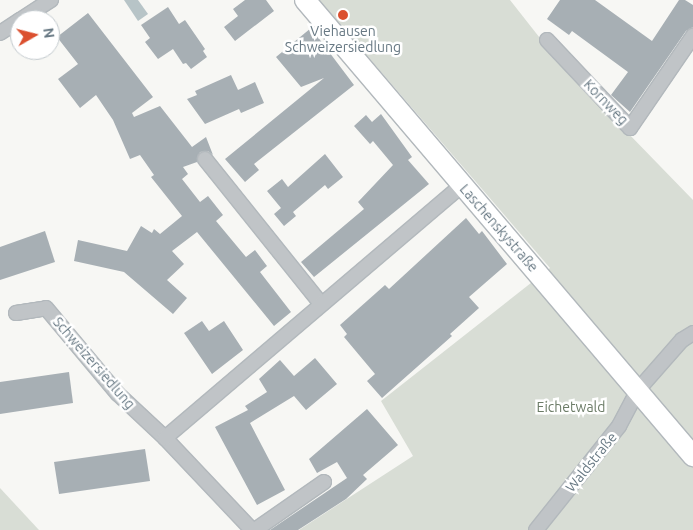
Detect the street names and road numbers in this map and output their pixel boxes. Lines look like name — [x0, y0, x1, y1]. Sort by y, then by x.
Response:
street label: Kornweg — [580, 76, 632, 128]
street label: Laschenskystraße — [456, 181, 542, 275]
street label: Schweizersiedlung — [50, 314, 138, 412]
street label: Waldstraße — [562, 429, 620, 495]

